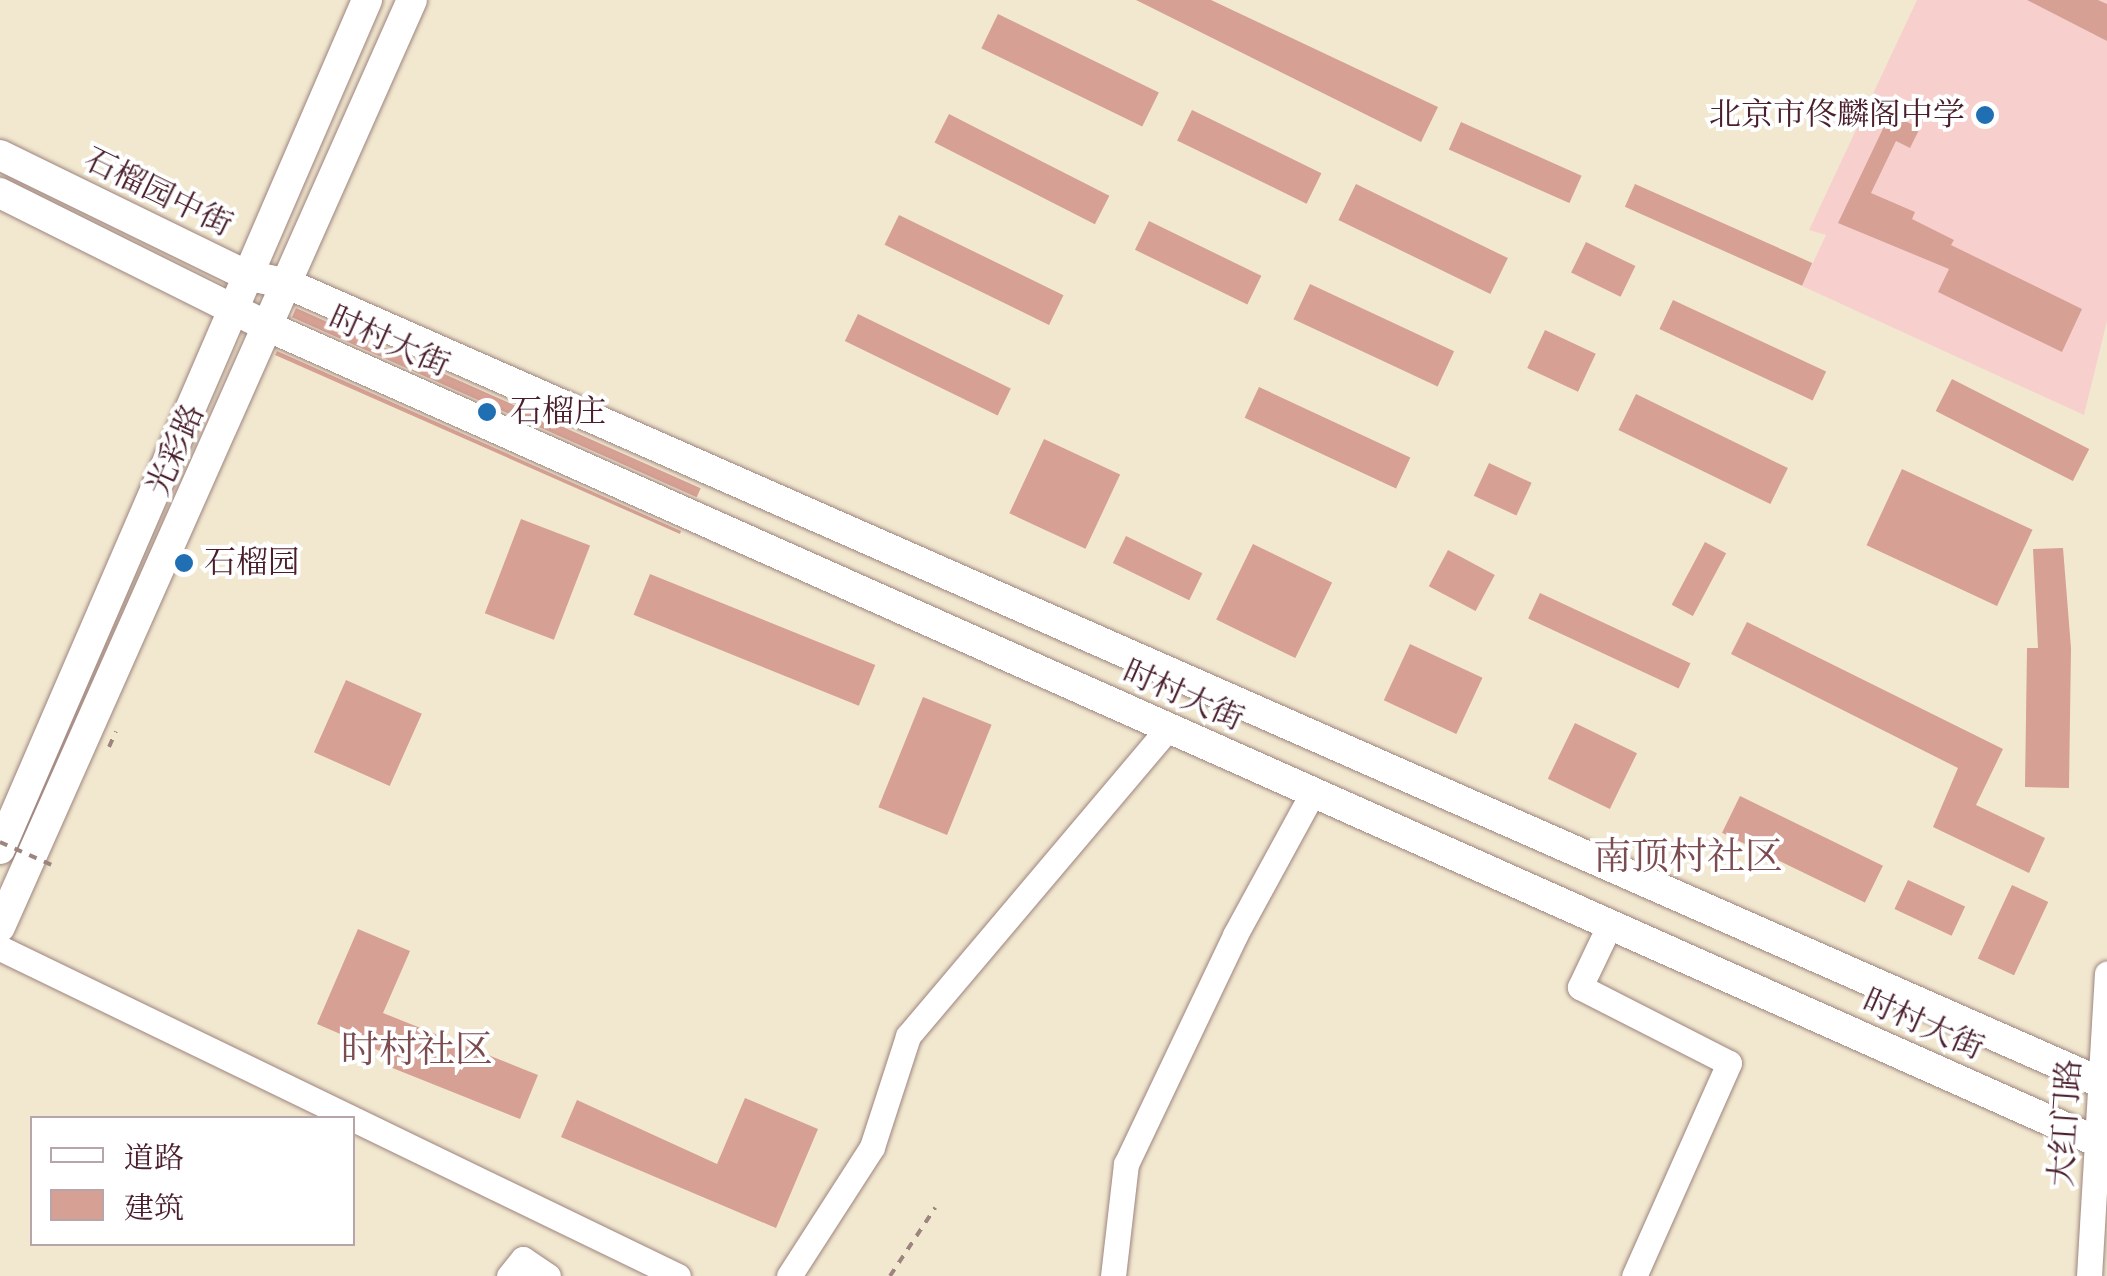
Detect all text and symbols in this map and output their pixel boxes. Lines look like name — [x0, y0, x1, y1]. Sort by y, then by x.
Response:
place label: 北京市佟麟阁中学 — [1709, 96, 1965, 134]
marker: 北京市佟麟阁中学 — [1974, 104, 1996, 126]
street label: 石榴园中街 — [78, 141, 238, 245]
street label: 时村大街 — [323, 298, 455, 386]
place label: 石榴庄 — [510, 393, 606, 431]
street label: 光彩路 — [139, 398, 213, 502]
marker: 石榴庄 — [474, 399, 500, 425]
place label: 石榴园 — [204, 544, 300, 582]
marker: 石榴园 — [173, 552, 195, 574]
street label: 时村大街 — [1117, 652, 1249, 740]
district label: 南顶村社区 — [1593, 835, 1783, 881]
street label: 时村大街 — [1857, 981, 1989, 1069]
district label: 时村社区 — [341, 1028, 493, 1074]
street label: 大红门路 — [2042, 1058, 2090, 1188]
legend — [30, 1116, 355, 1246]
text: 道路 — [124, 1140, 184, 1177]
text: 建筑 — [124, 1190, 184, 1227]

